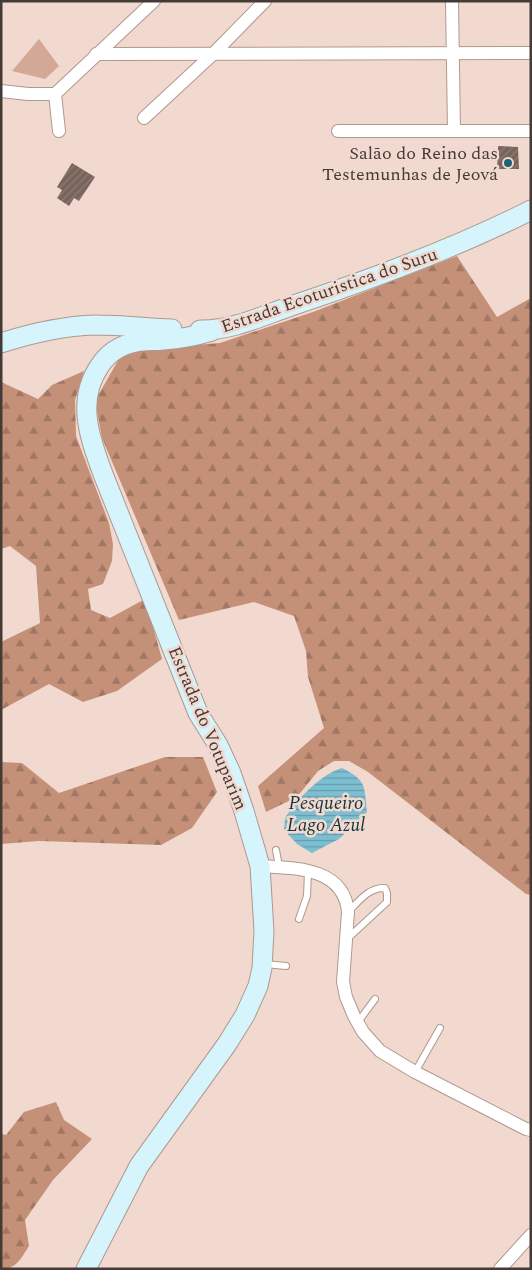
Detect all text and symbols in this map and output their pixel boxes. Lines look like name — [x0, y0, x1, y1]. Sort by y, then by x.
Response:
place label: Salão do Reino das Testemunhas de Jeová — [322, 140, 498, 188]
marker: Salão do Reino das Testemunhas de Jeová — [502, 157, 514, 169]
street label: Estrada Ecoturistica do Suru — [217, 241, 441, 340]
street label: Estrada do Votuparim — [161, 642, 254, 814]
water label: Pesqueiro Lago Azul — [287, 789, 365, 840]

